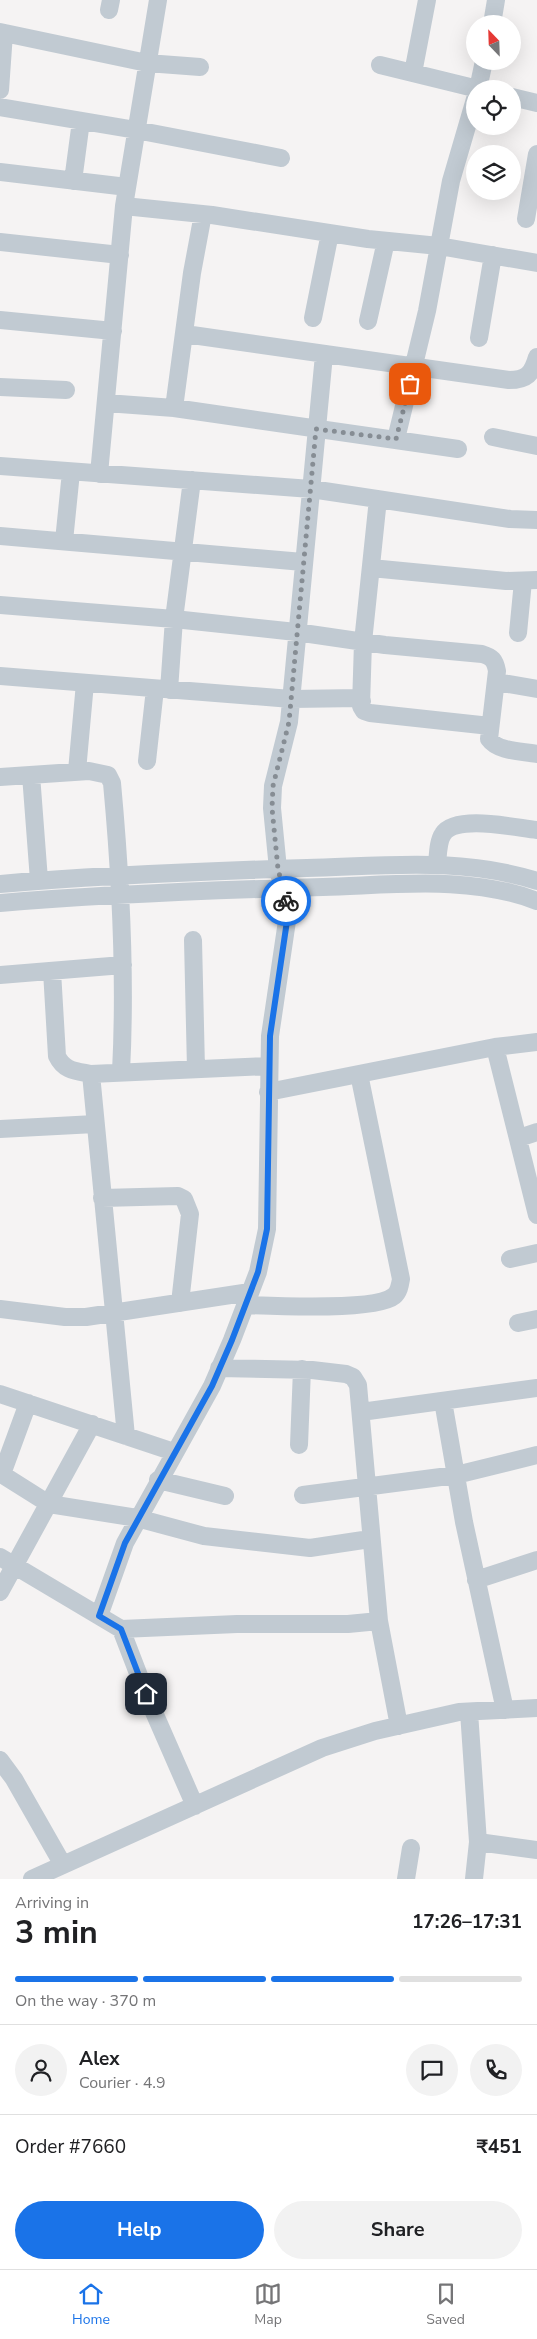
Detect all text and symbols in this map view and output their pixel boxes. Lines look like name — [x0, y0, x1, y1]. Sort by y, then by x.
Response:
north arrow — [466, 15, 521, 70]
map controls — [466, 15, 521, 200]
button: locate — [466, 80, 521, 135]
button: layers — [466, 145, 521, 200]
pin — [389, 363, 431, 405]
icon: bag — [396, 370, 424, 398]
courier — [261, 876, 311, 926]
icon: bike — [272, 887, 300, 915]
pin — [125, 1673, 167, 1715]
icon: home — [132, 1680, 160, 1708]
text: Arriving in — [15, 1892, 89, 1914]
text: 17:26–17:31 — [412, 1909, 522, 1935]
text: 3 min — [15, 1911, 98, 1954]
text: On the way · 370 m — [15, 1990, 156, 2012]
button: person — [15, 2044, 67, 2096]
button: chat — [406, 2044, 458, 2096]
button: phone — [470, 2044, 522, 2096]
text: Alex — [79, 2046, 120, 2072]
text: Courier · 4.9 — [79, 2072, 165, 2094]
text: Order #7660 — [15, 2134, 126, 2160]
text: ₹451 — [476, 2134, 522, 2160]
button: Help — [15, 2201, 264, 2259]
button: Share — [274, 2201, 522, 2259]
tab: Home — [72, 2280, 110, 2329]
tab: Map — [254, 2280, 282, 2329]
tab: Saved — [426, 2280, 465, 2329]

